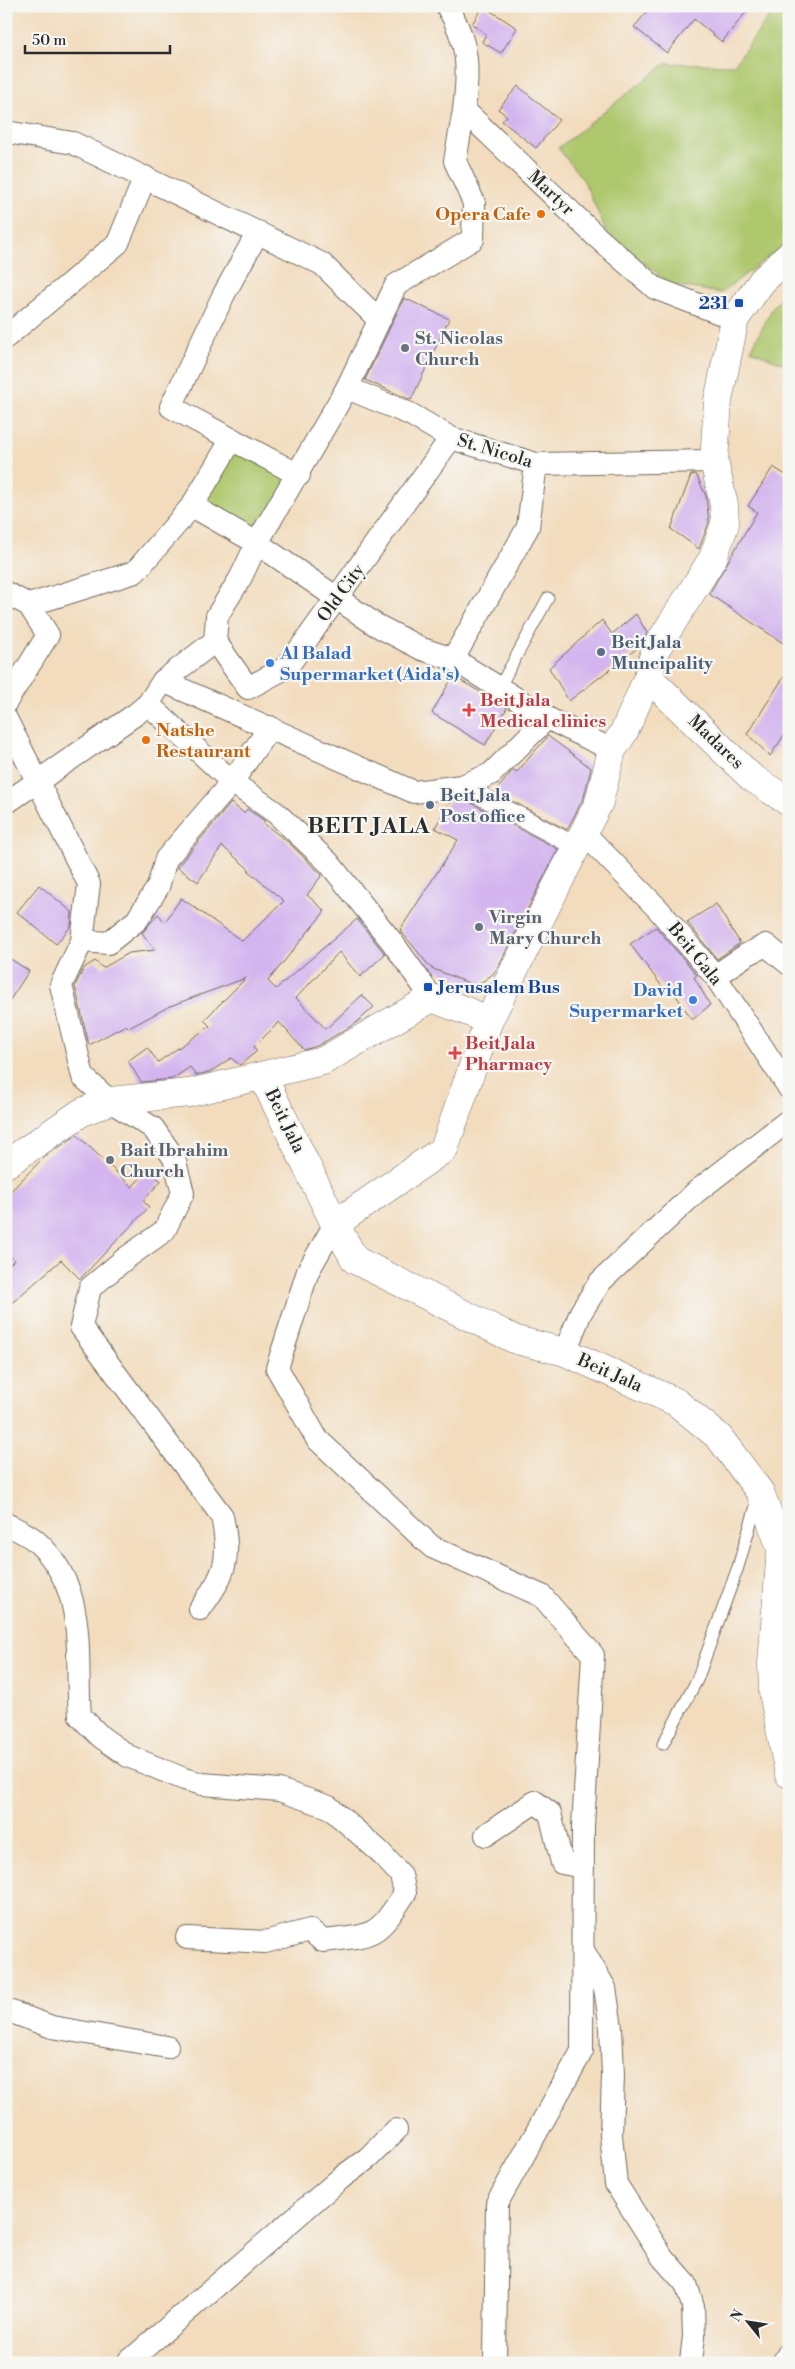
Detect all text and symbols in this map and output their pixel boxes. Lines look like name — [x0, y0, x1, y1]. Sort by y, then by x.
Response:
scale bar — [25, 22, 170, 54]
text: 50 m — [32, 31, 66, 50]
street label: Martyr — [523, 165, 579, 221]
place label: Opera Cafe — [435, 203, 531, 226]
marker: Opera Cafe — [535, 208, 547, 220]
place label: 231 — [699, 292, 729, 315]
marker: 231 — [733, 297, 745, 309]
place label: St. Nicolas Church — [415, 327, 503, 371]
marker: St. Nicolas Church — [399, 342, 411, 354]
street label: St. Nicola — [455, 429, 536, 474]
street label: Old City — [312, 559, 370, 627]
place label: Beit Jala Muncipality — [611, 631, 714, 675]
place label: Al Balad Supermarket (Aida's) — [279, 642, 460, 686]
marker: Beit Jala Muncipality — [595, 646, 607, 658]
marker: Al Balad Supermarket (Aida's) — [264, 657, 276, 669]
place label: Beit Jala Medical clinics — [480, 689, 606, 733]
marker: Beit Jala Medical clinics — [462, 703, 476, 717]
street label: Madares — [683, 710, 749, 774]
place label: Natshe Restaurant — [156, 719, 251, 763]
marker: Natshe Restaurant — [140, 734, 152, 746]
place label: Beit Jala Post office — [440, 784, 526, 828]
marker: Beit Jala Post office — [424, 799, 436, 811]
district label: BEIT JALA — [308, 813, 431, 840]
place label: Virgin Mary Church — [488, 906, 601, 950]
street label: Beit Gala — [662, 917, 728, 991]
marker: Virgin Mary Church — [473, 921, 485, 933]
place label: Jerusalem Bus — [435, 976, 560, 999]
place label: David Supermarket — [569, 979, 684, 1023]
marker: Jerusalem Bus — [422, 981, 434, 993]
marker: David Supermarket — [687, 994, 699, 1006]
place label: Beit Jala Pharmacy — [465, 1032, 553, 1076]
marker: Beit Jala Pharmacy — [449, 1047, 461, 1059]
street label: Beit Jala — [259, 1084, 311, 1158]
place label: Bait Ibrahim Church — [120, 1139, 229, 1183]
marker: Bait Ibrahim Church — [104, 1154, 116, 1166]
street label: Beit Jala — [573, 1348, 647, 1398]
north arrow — [722, 2296, 772, 2346]
text: N — [727, 2307, 748, 2325]

